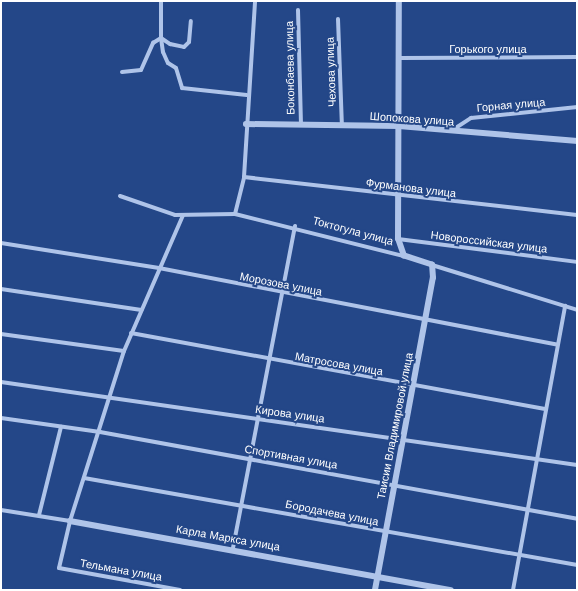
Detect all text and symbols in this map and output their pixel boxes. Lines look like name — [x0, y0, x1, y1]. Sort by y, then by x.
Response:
street label: Боконбаева улица — [283, 21, 297, 115]
street label: Чехова улица — [323, 37, 339, 107]
street label: Горького улица — [449, 42, 527, 56]
street label: Горная улица — [476, 95, 546, 115]
street label: Шопокова улица — [369, 109, 455, 129]
street label: Фурманова улица — [365, 176, 457, 200]
street label: Токтогула улица — [311, 214, 395, 248]
street label: Новороссийская улица — [430, 228, 548, 256]
street label: Морозова улица — [239, 270, 323, 298]
street label: Матросова улица — [294, 350, 384, 378]
street label: Таисии Владимировой улица — [374, 352, 416, 500]
street label: Кирова улица — [254, 403, 326, 425]
street label: Спортивная улица — [243, 442, 339, 472]
street label: Бородачева улица — [284, 497, 380, 529]
street label: Карла Маркса улица — [175, 522, 281, 554]
street label: Тельмана улица — [79, 556, 163, 584]

